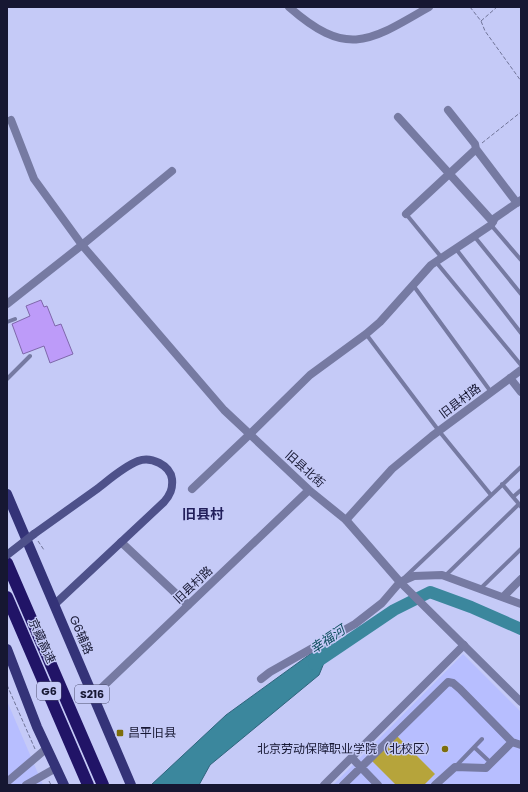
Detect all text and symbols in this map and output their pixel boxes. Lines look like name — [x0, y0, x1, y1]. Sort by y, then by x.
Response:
street label: 旧县村路 — [435, 379, 484, 422]
street label: 旧县北街 — [282, 446, 329, 491]
district label: 旧县村 — [182, 504, 224, 524]
street label: 旧县村路 — [169, 562, 216, 607]
street label: G6辅路 — [66, 613, 97, 657]
street label: 京藏高速 — [25, 615, 60, 666]
water label: 幸福河 — [306, 619, 351, 658]
road number: G6 — [37, 682, 61, 700]
road number: S216 — [75, 685, 109, 703]
place label: 昌平旧县 — [128, 724, 176, 741]
marker: 昌平旧县 — [115, 728, 125, 738]
place label: 北京劳动保障职业学院（北校区） — [257, 740, 437, 757]
marker: 北京劳动保障职业学院（北校区） — [440, 744, 450, 754]

